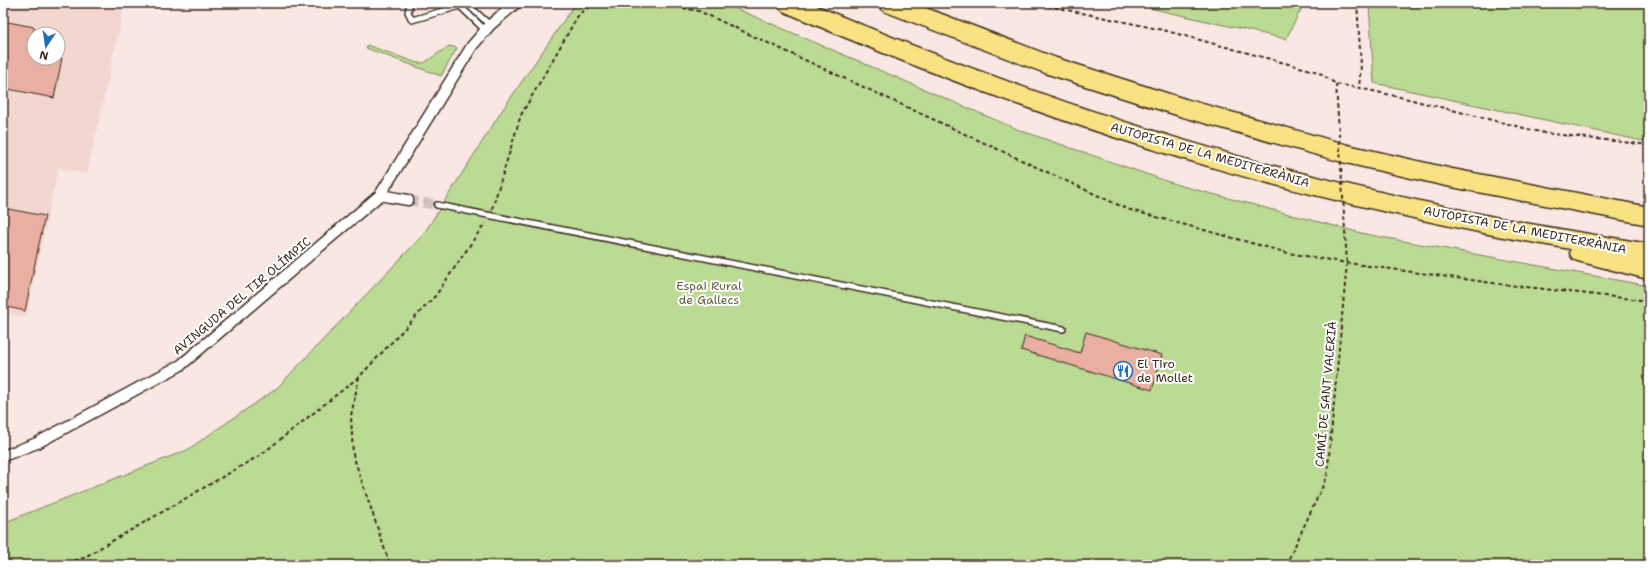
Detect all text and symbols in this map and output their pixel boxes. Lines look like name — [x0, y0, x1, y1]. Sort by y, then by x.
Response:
north arrow — [26, 26, 66, 66]
text: N — [38, 47, 50, 64]
street label: AUTOPISTA DE LA MEDITERRÀNIA — [1109, 119, 1312, 191]
street label: AUTOPISTA DE LA MEDITERRÀNIA — [1422, 202, 1628, 258]
street label: AVINGUDA DEL TIR OLÍMPIC — [170, 234, 314, 358]
park label: Espai Rural de Gallecs — [676, 278, 742, 308]
street label: CAMÍ DE SANT VALERIÀ — [1312, 320, 1340, 468]
place label: El Tiro de Mollet — [1137, 356, 1193, 386]
restaurant icon: El Tiro de Mollet — [1112, 360, 1134, 382]

